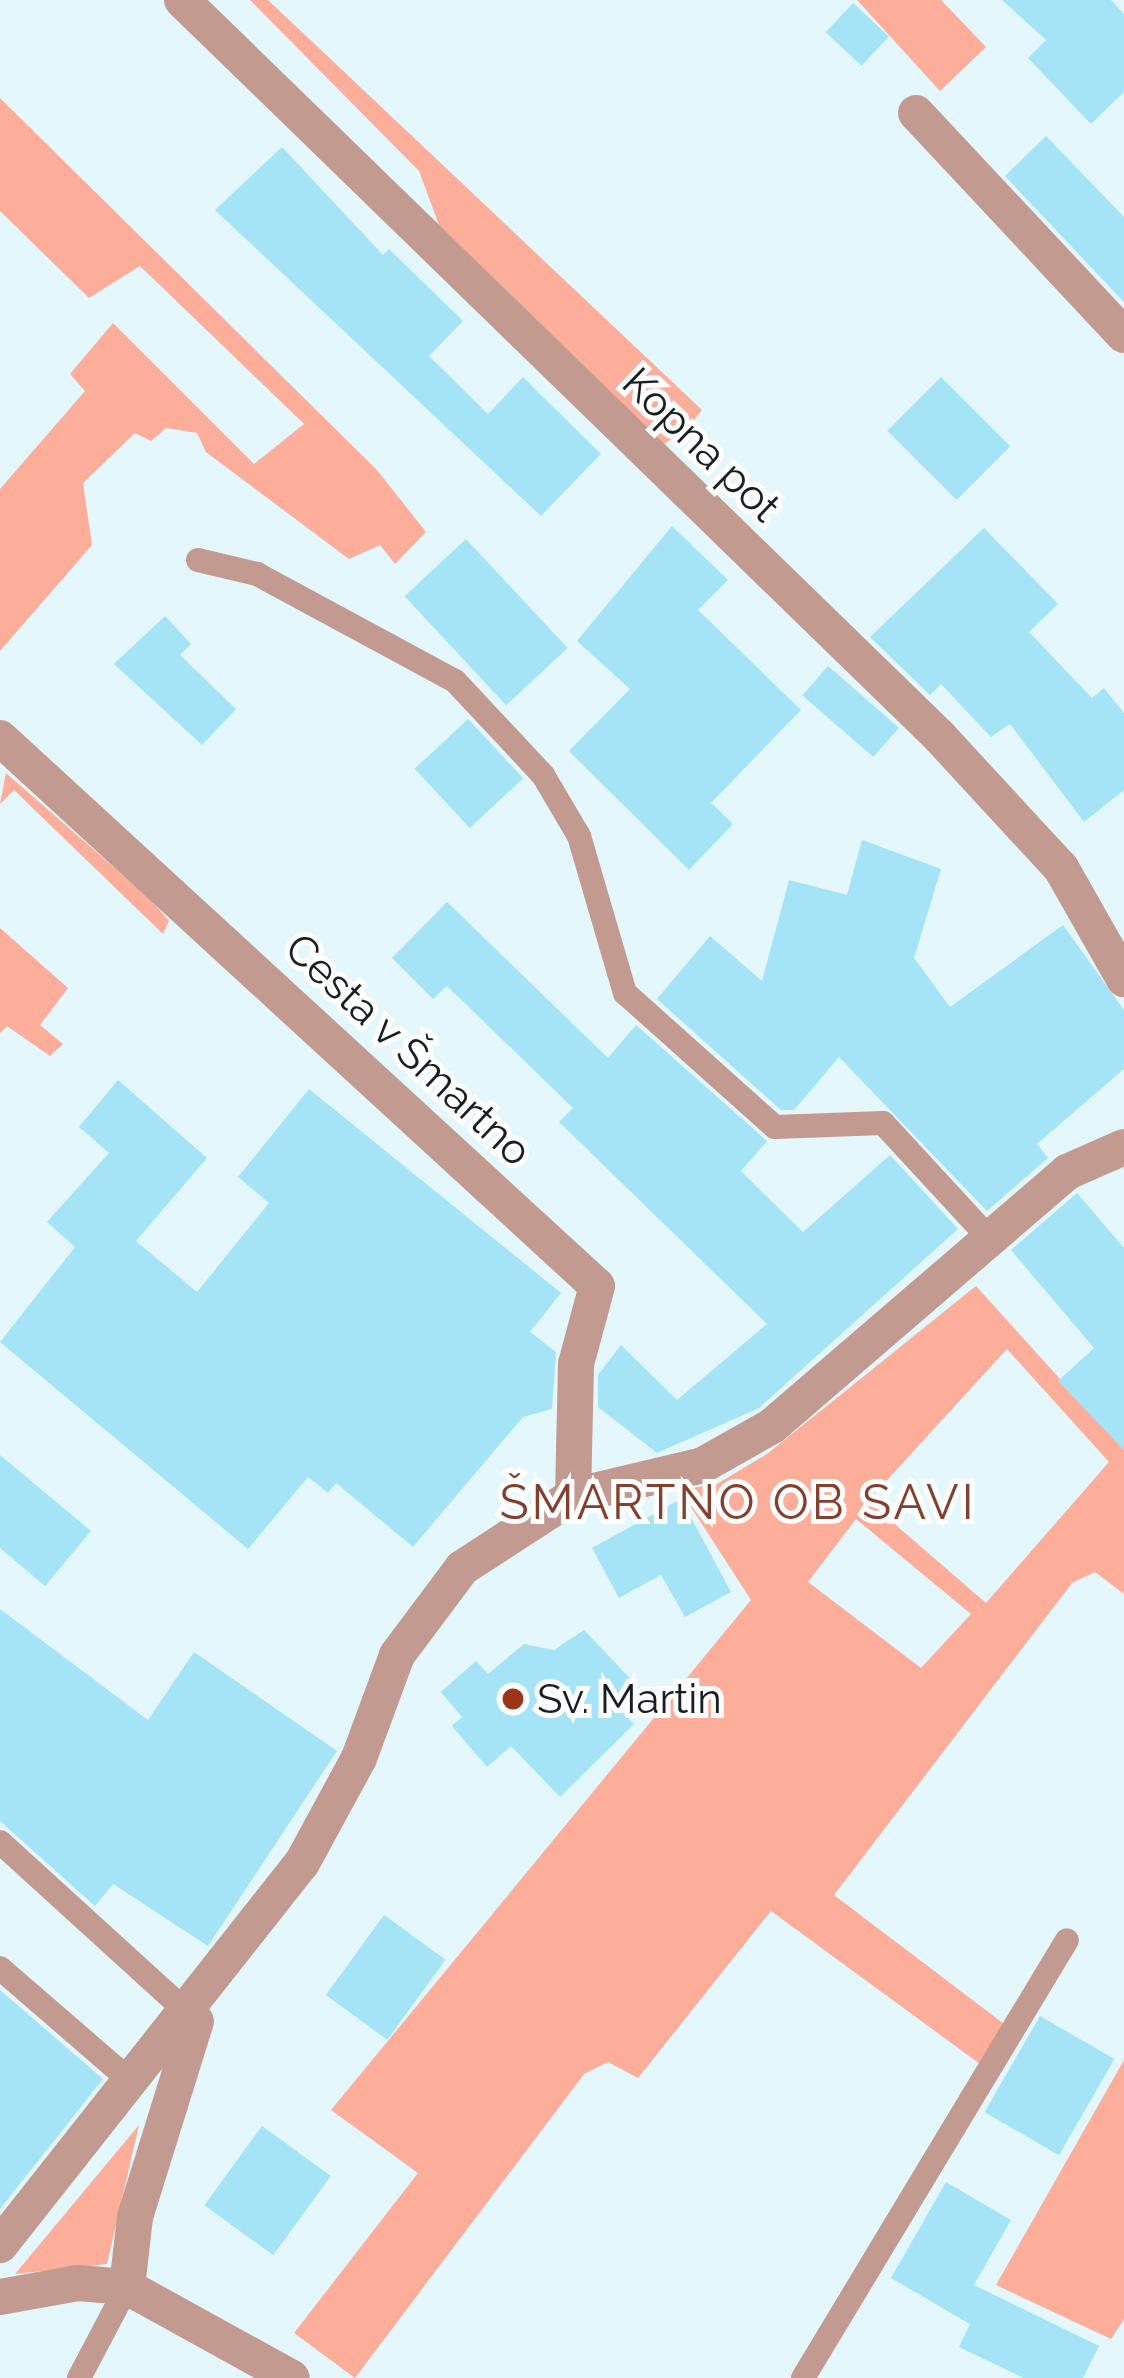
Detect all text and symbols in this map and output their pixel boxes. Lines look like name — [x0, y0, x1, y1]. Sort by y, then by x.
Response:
street label: Kopna pot — [612, 358, 790, 532]
street label: Cesta v Šmartno — [274, 923, 542, 1177]
district label: ŠMARTNO OB SAVI — [499, 1474, 977, 1532]
place label: Sv. Martin — [537, 1674, 722, 1724]
marker: Sv. Martin — [500, 1686, 526, 1712]

